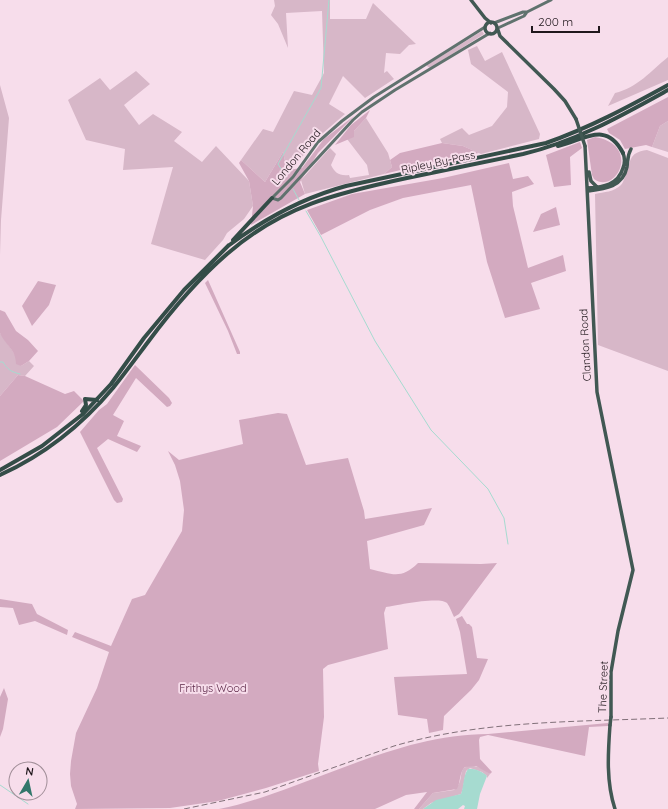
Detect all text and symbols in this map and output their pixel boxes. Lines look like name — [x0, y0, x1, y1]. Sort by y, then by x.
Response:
scale bar — [532, 8, 599, 34]
text: 200 m — [538, 14, 573, 29]
street label: London Road — [269, 126, 323, 188]
street label: Ripley By-Pass — [400, 147, 476, 177]
street label: Clandon Road — [576, 308, 594, 382]
street label: The Street — [595, 660, 611, 713]
park label: Frithys Wood — [179, 681, 247, 695]
north arrow — [8, 761, 48, 801]
text: N — [24, 764, 35, 779]

